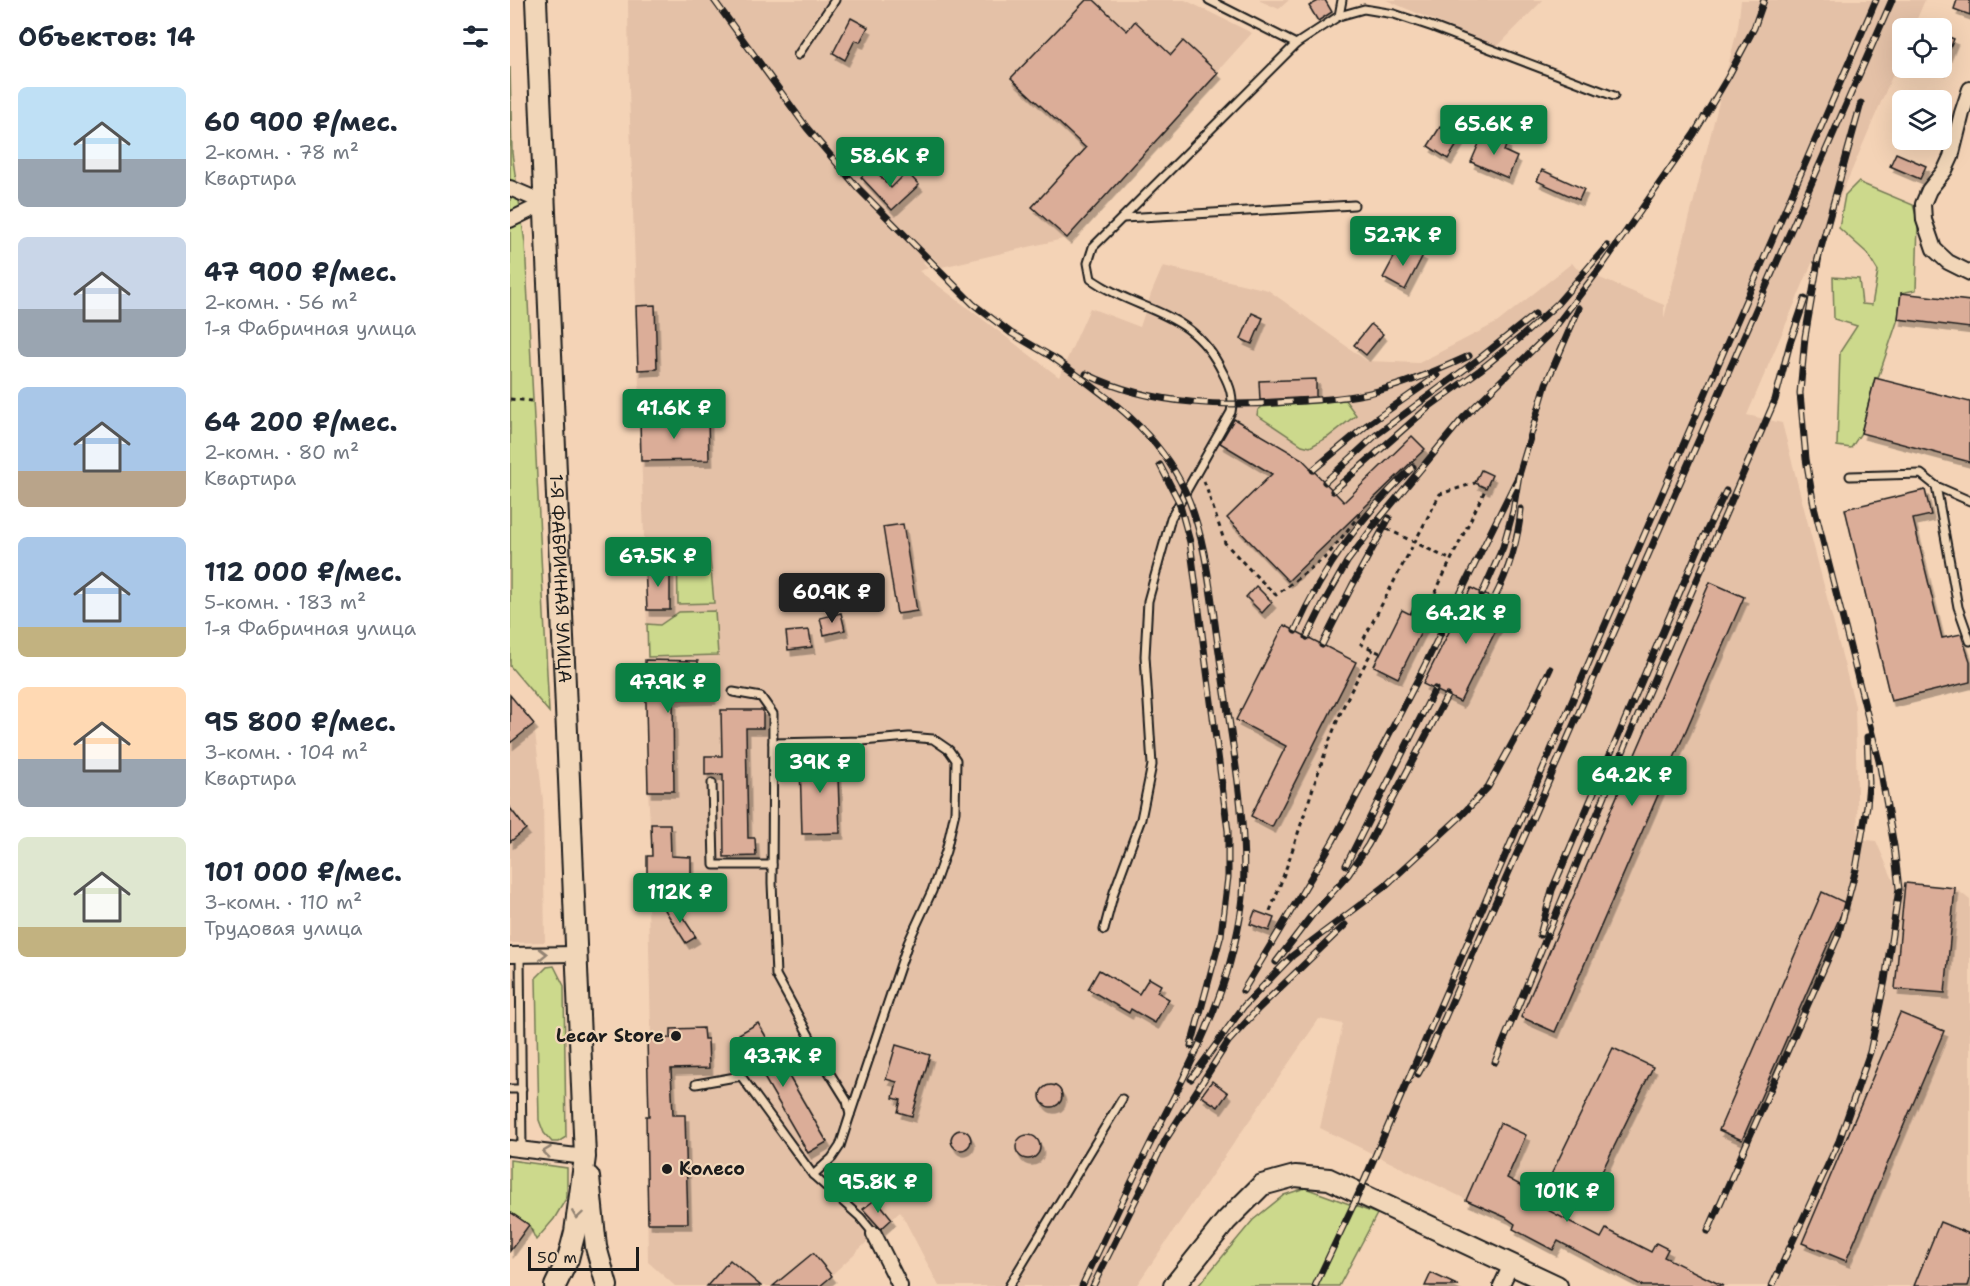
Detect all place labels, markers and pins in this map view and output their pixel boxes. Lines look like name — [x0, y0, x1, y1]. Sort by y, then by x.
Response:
pin: 65.6K ₽ — [1439, 105, 1549, 156]
pin: 58.6K ₽ — [835, 137, 945, 188]
pin: 52.7K ₽ — [1348, 216, 1458, 267]
pin: 41.6K ₽ — [619, 389, 729, 440]
pin: 67.5K ₽ — [603, 537, 713, 588]
pin: 60.9K ₽ — [777, 573, 887, 624]
pin: 64.2K ₽ — [1411, 594, 1521, 645]
pin: 47.9K ₽ — [613, 663, 723, 714]
pin: 39K ₽ — [778, 743, 862, 794]
pin: 64.2K ₽ — [1577, 756, 1687, 807]
pin: 112K ₽ — [631, 873, 729, 924]
place label: Lecar Store — [556, 1024, 664, 1048]
marker: Lecar Store — [669, 1029, 683, 1043]
pin: 43.7K ₽ — [728, 1037, 838, 1088]
place label: Колесо — [679, 1157, 745, 1181]
marker: Колесо — [660, 1162, 674, 1176]
pin: 95.8K ₽ — [823, 1163, 933, 1214]
pin: 101K ₽ — [1518, 1172, 1616, 1223]

